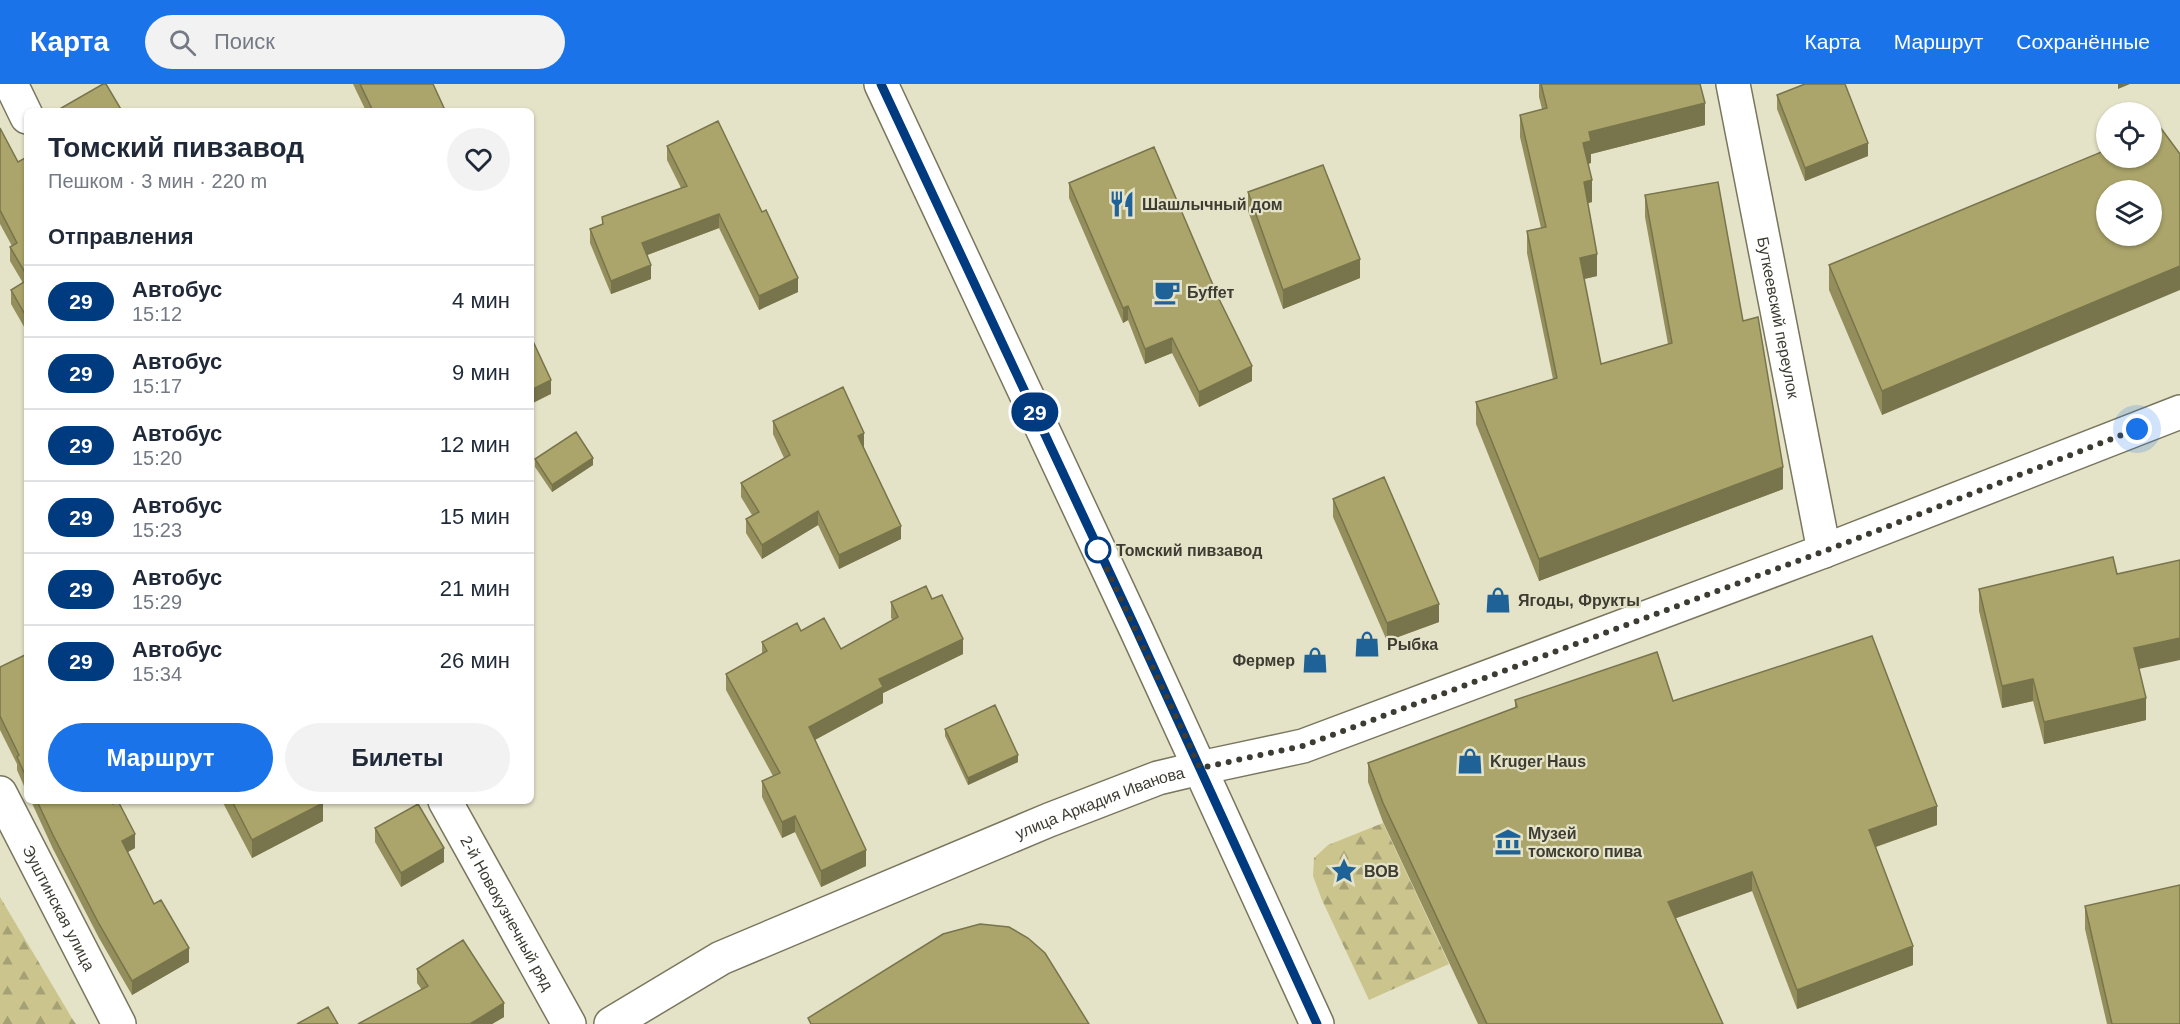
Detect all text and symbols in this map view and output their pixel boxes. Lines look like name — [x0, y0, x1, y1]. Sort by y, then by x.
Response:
search box — [145, 15, 565, 69]
text: Карта — [30, 26, 109, 57]
icon: search — [166, 26, 199, 59]
text: Поиск — [214, 29, 275, 54]
text: Карта — [1805, 30, 1861, 53]
text: Маршрут — [1894, 30, 1983, 53]
text: Сохранённые — [2016, 30, 2150, 53]
map controls — [2096, 102, 2162, 246]
button: locate — [2096, 102, 2162, 168]
button: heart — [447, 128, 510, 191]
text: Томский пивзавод — [48, 132, 304, 163]
text: Пешком · 3 мин · 220 m — [48, 170, 267, 192]
button: layers — [2096, 180, 2162, 246]
restaurant icon: Шашлычный дом — [1107, 189, 1137, 219]
place label: Шашлычный дом — [1142, 196, 1283, 213]
text: Отправления — [48, 224, 194, 249]
street label: Буткеевский переулок — [1754, 235, 1803, 401]
text: Автобус — [132, 277, 222, 302]
cafe icon: Буffет — [1152, 277, 1182, 307]
place label: Буffет — [1187, 284, 1235, 301]
text: 4 мин — [452, 288, 510, 313]
text: 29 — [69, 290, 93, 313]
text: 15:12 — [132, 303, 182, 325]
text: Автобус — [132, 349, 222, 374]
text: 9 мин — [452, 360, 510, 385]
text: 29 — [69, 362, 93, 385]
text: 15:17 — [132, 375, 182, 397]
line badge: 29 — [1008, 392, 1062, 432]
text: 29 — [1023, 401, 1047, 424]
your location — [2122, 414, 2152, 444]
text: Автобус — [132, 421, 222, 446]
text: 12 мин — [440, 432, 510, 457]
text: 29 — [69, 434, 93, 457]
text: 15:20 — [132, 447, 182, 469]
text: Автобус — [132, 493, 222, 518]
text: 15 мин — [440, 504, 510, 529]
text: 29 — [69, 506, 93, 529]
text: 15:23 — [132, 519, 182, 541]
marker: Томский пивзавод — [1085, 537, 1111, 563]
place label: Томский пивзавод — [1116, 542, 1262, 559]
text: Автобус — [132, 565, 222, 590]
text: 21 мин — [440, 576, 510, 601]
text: 29 — [69, 578, 93, 601]
shop icon: Ягоды, Фрукты — [1483, 585, 1513, 615]
text: 15:29 — [132, 591, 182, 613]
place label: Ягоды, Фрукты — [1518, 592, 1640, 609]
shop icon: Рыбка — [1352, 629, 1382, 659]
place label: Рыбка — [1387, 636, 1438, 653]
text: Автобус — [132, 637, 222, 662]
shop icon: Фермер — [1300, 645, 1330, 675]
text: 26 мин — [440, 648, 510, 673]
text: 29 — [69, 650, 93, 673]
place label: Фермер — [1232, 652, 1295, 669]
text: 15:34 — [132, 663, 182, 685]
button: Маршрут — [48, 723, 273, 792]
button: Билеты — [285, 723, 510, 792]
shop icon: Kruger Haus — [1455, 746, 1485, 776]
place label: Kruger Haus — [1490, 753, 1586, 770]
street label: улица Аркадия Иванова — [1013, 764, 1186, 842]
place label: Музей томского пива — [1528, 825, 1642, 860]
museum icon: Музей томского пива — [1493, 827, 1523, 857]
street label: 2-й Новокузнечный ряд — [458, 833, 557, 994]
street label: Эуштинская улица — [20, 842, 98, 973]
place icon: ВОВ — [1329, 856, 1359, 886]
place label: ВОВ — [1364, 863, 1399, 880]

